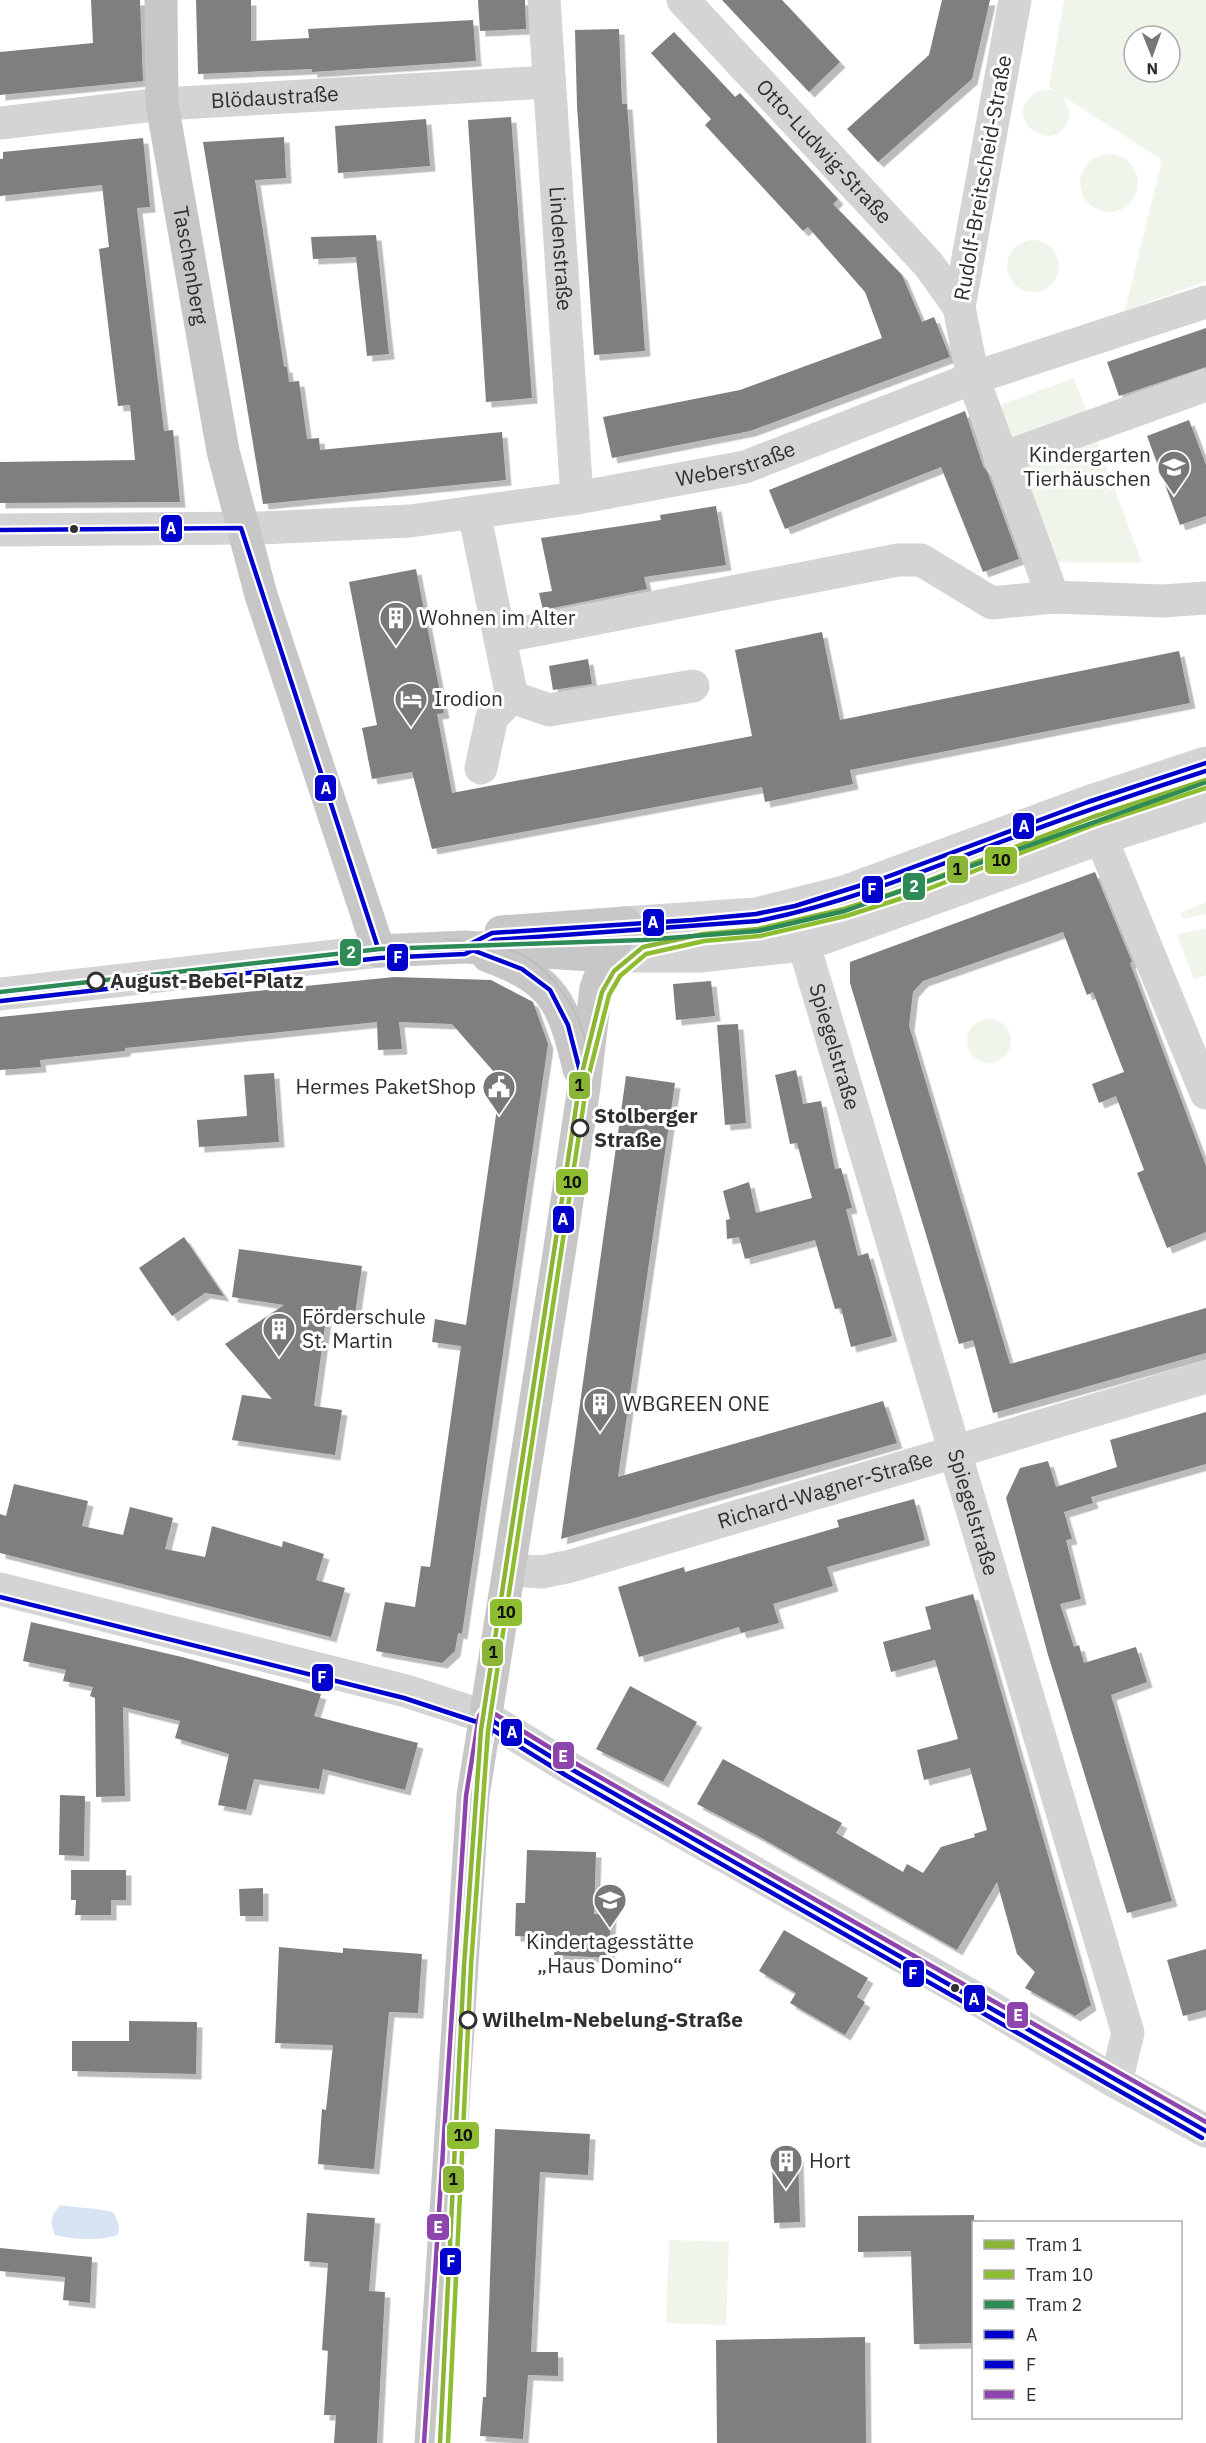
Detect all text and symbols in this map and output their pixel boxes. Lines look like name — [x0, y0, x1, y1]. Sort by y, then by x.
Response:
north arrow — [1122, 24, 1182, 84]
street label: Rudolf-Breitscheid-Straße — [947, 53, 1017, 303]
text: N — [1146, 59, 1158, 79]
street label: Otto-Ludwig-Straße — [750, 73, 899, 229]
street label: Blödaustraße — [210, 79, 339, 114]
street label: Lindenstraße — [543, 185, 580, 312]
street label: Taschenberg — [167, 204, 216, 327]
street label: Weberstraße — [674, 434, 799, 492]
place label: Kindergarten Tierhäuschen — [1023, 440, 1151, 492]
school or university icon: Kindergarten Tierhäuschen — [1156, 449, 1192, 496]
line badge: A — [160, 514, 183, 543]
text: A — [166, 518, 177, 538]
unlabelled marker — [68, 523, 80, 535]
building icon: Wohnen im Alter — [378, 600, 414, 647]
place label: Wohnen im Alter — [419, 603, 576, 631]
hotel icon: Irodion — [393, 681, 429, 728]
place label: Irodion — [434, 684, 503, 712]
line badge: A — [314, 774, 337, 802]
text: A — [321, 778, 332, 798]
line badge: A — [1012, 812, 1035, 840]
text: A — [1019, 816, 1030, 836]
line badge: 10 — [984, 846, 1018, 875]
text: 10 — [991, 850, 1011, 870]
line badge: 1 — [946, 855, 969, 884]
text: 1 — [952, 859, 962, 879]
line badge: 2 — [902, 872, 926, 901]
line badge: F — [861, 875, 884, 904]
text: 2 — [909, 876, 919, 896]
text: F — [867, 879, 877, 899]
line badge: A — [642, 908, 665, 937]
text: A — [648, 912, 659, 932]
line badge: 2 — [339, 938, 362, 967]
text: 2 — [346, 942, 356, 962]
line badge: F — [386, 943, 409, 972]
text: F — [393, 947, 403, 967]
place label: August-Bebel-Platz — [110, 966, 304, 994]
marker: August-Bebel-Platz — [87, 972, 105, 990]
street label: Spiegelstraße — [803, 980, 867, 1113]
public building icon: Hermes PaketShop — [481, 1069, 517, 1116]
line badge: 1 — [568, 1071, 591, 1100]
place label: Hermes PaketShop — [295, 1072, 476, 1100]
text: 1 — [574, 1075, 584, 1095]
place label: Stolberger Straße — [594, 1101, 698, 1153]
marker: Stolberger Straße — [571, 1119, 589, 1137]
line badge: 10 — [555, 1168, 589, 1196]
text: 10 — [562, 1172, 582, 1192]
line badge: A — [552, 1205, 575, 1234]
text: A — [558, 1209, 569, 1229]
place label: Förderschule St. Martin — [302, 1302, 426, 1354]
building icon: Förderschule St. Martin — [261, 1311, 297, 1358]
building icon: WBGREEN ONE — [582, 1386, 618, 1433]
place label: WBGREEN ONE — [623, 1389, 770, 1417]
street label: Richard-Wagner-Straße — [714, 1444, 936, 1535]
street label: Spiegelstraße — [942, 1445, 1006, 1579]
line badge: 10 — [489, 1598, 523, 1627]
text: 10 — [496, 1602, 516, 1622]
line badge: 1 — [481, 1638, 504, 1667]
text: 1 — [488, 1642, 498, 1662]
line badge: F — [311, 1663, 334, 1692]
text: F — [317, 1667, 327, 1687]
line badge: A — [500, 1718, 523, 1747]
text: A — [507, 1722, 518, 1742]
line badge: E — [552, 1741, 575, 1770]
text: E — [558, 1746, 568, 1766]
school or university icon: Kindertagesstätte „Haus Domino“ — [592, 1882, 628, 1929]
place label: Kindertagesstätte „Haus Domino“ — [526, 1927, 694, 1979]
line badge: F — [902, 1959, 925, 1988]
text: F — [908, 1963, 918, 1983]
unlabelled marker — [949, 1982, 961, 1994]
line badge: A — [963, 1984, 986, 2013]
text: A — [969, 1989, 980, 2009]
line badge: E — [1006, 2001, 1029, 2029]
place label: Wilhelm-Nebelung-Straße — [482, 2005, 743, 2033]
text: E — [1013, 2005, 1023, 2025]
marker: Wilhelm-Nebelung-Straße — [459, 2011, 477, 2029]
line badge: 10 — [446, 2121, 480, 2150]
text: 10 — [453, 2125, 473, 2145]
building icon: Hort — [768, 2143, 804, 2190]
place label: Hort — [809, 2146, 851, 2174]
line badge: 1 — [442, 2165, 465, 2194]
text: 1 — [448, 2169, 458, 2189]
line badge: E — [426, 2213, 450, 2241]
text: E — [433, 2217, 443, 2237]
legend — [972, 2221, 1182, 2419]
text: Tram 1 — [1026, 2233, 1082, 2256]
line badge: F — [439, 2247, 462, 2276]
text: F — [446, 2251, 456, 2271]
text: Tram 10 — [1026, 2263, 1093, 2286]
text: Tram 2 — [1026, 2293, 1082, 2316]
text: A — [1026, 2323, 1038, 2346]
text: F — [1026, 2353, 1036, 2376]
text: E — [1026, 2383, 1037, 2406]

